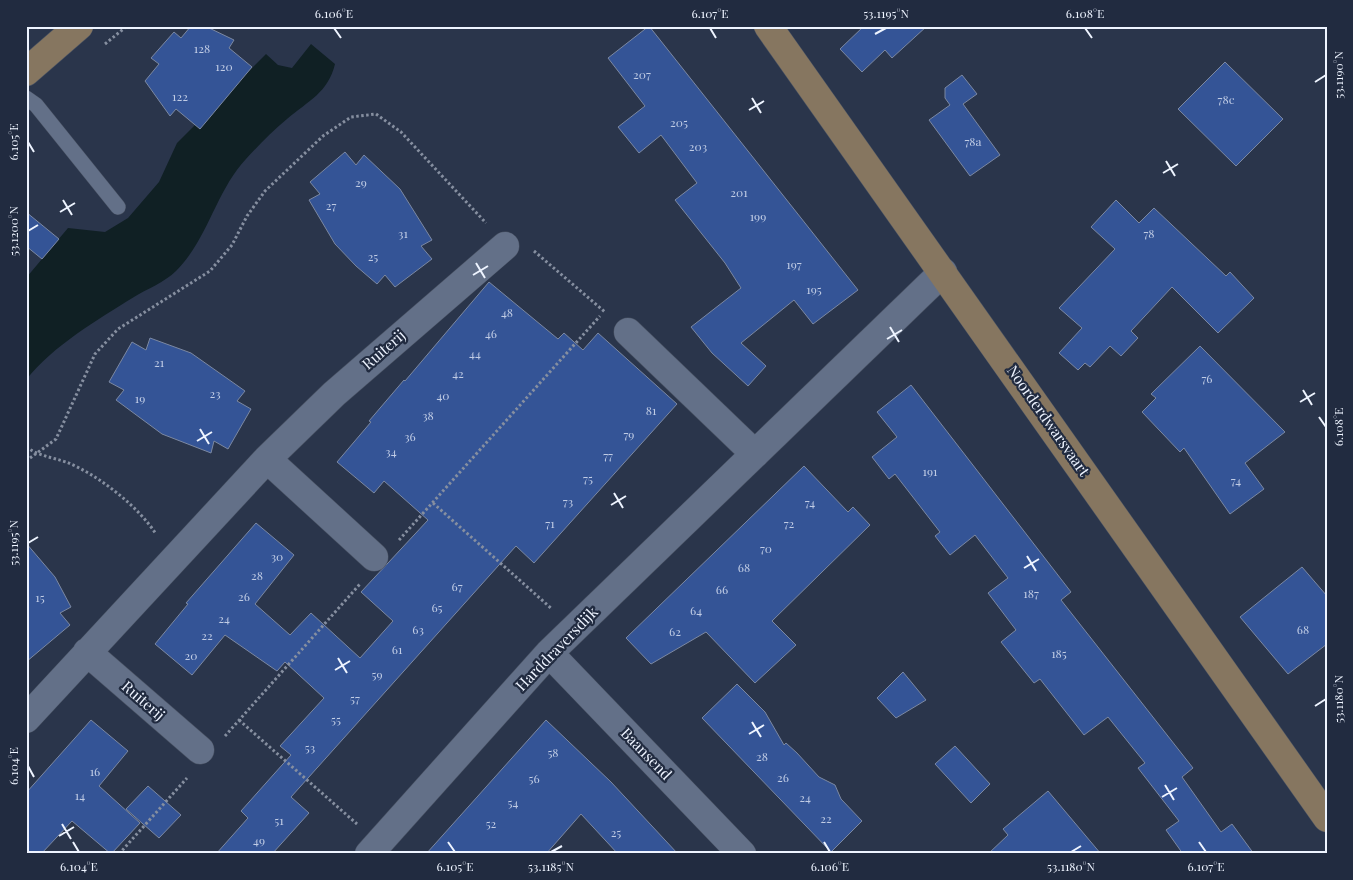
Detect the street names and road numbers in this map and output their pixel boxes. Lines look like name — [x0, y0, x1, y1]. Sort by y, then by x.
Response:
street label: Ruiterij — [358, 325, 409, 373]
street label: Noorderdwarsvaart — [1003, 361, 1095, 480]
street label: Harddraversdijk — [511, 601, 602, 695]
street label: Ruiterij — [118, 676, 169, 724]
street label: Baansend — [617, 723, 677, 784]

